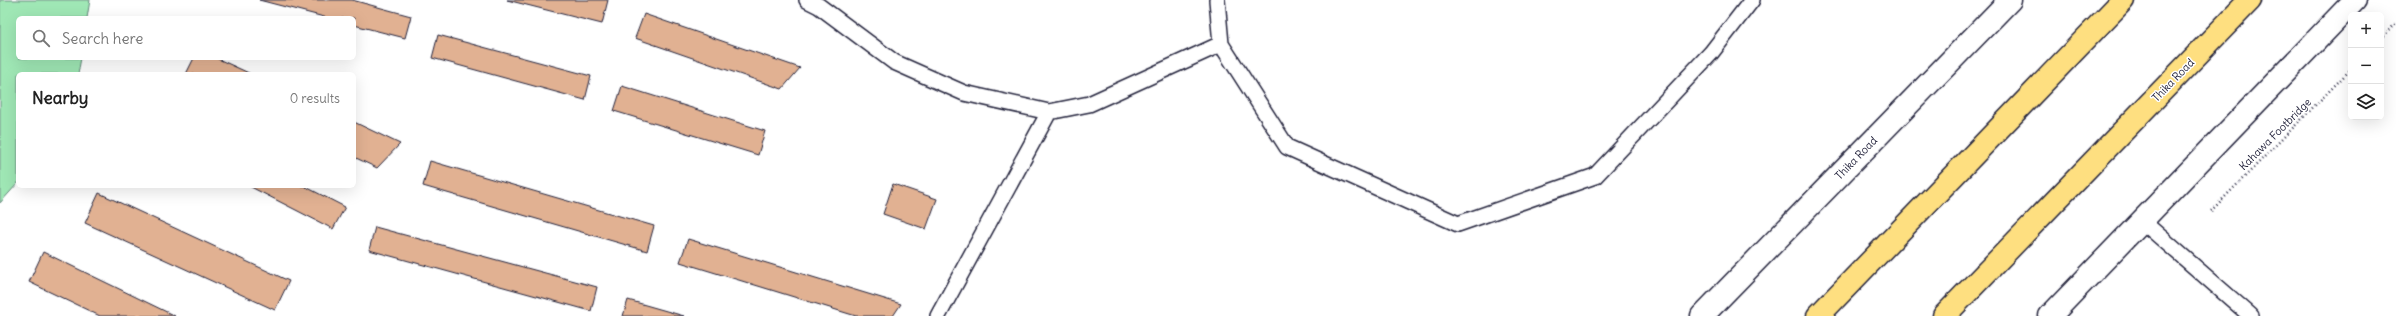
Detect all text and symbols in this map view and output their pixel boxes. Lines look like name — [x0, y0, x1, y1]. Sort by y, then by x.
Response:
map controls — [2348, 12, 2384, 120]
button: + — [2348, 12, 2384, 48]
search box — [16, 16, 356, 60]
icon: search — [30, 27, 52, 49]
text: Search here — [62, 29, 143, 48]
button: − — [2348, 48, 2384, 84]
street label: Thika Road — [2149, 55, 2197, 105]
button: layers — [2348, 84, 2384, 120]
text: Nearby — [32, 87, 88, 109]
text: 0 results — [290, 90, 340, 107]
street label: Kahawa Footbridge — [2236, 95, 2314, 173]
street label: Thika Road — [1832, 133, 1880, 183]

